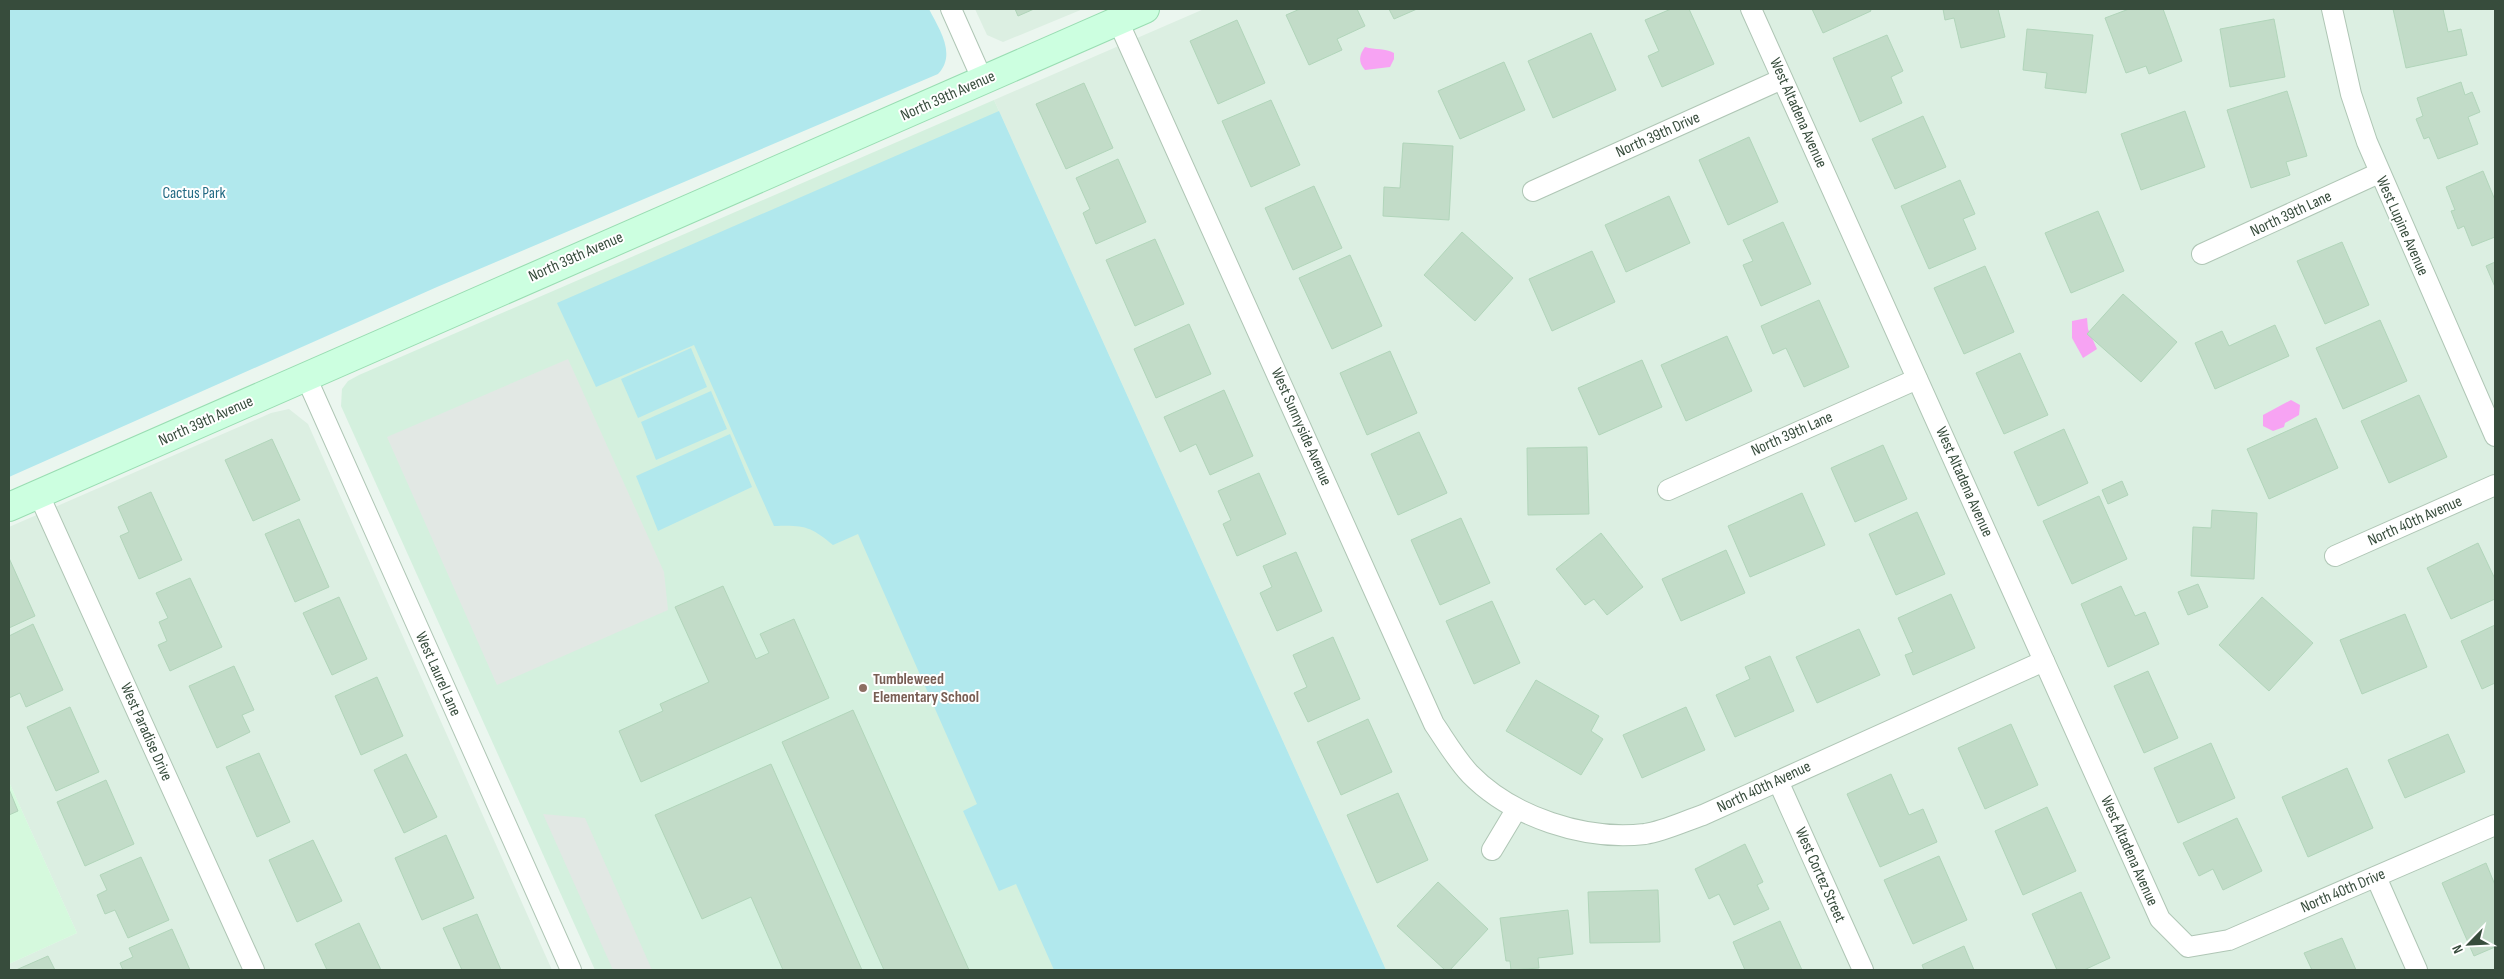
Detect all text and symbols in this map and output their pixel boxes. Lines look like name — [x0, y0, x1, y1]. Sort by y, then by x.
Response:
street label: West Altadena Avenue — [1765, 55, 1831, 171]
street label: North 39th Avenue — [898, 67, 998, 125]
street label: North 39th Drive — [1613, 108, 1703, 162]
street label: West Lupine Avenue — [2372, 173, 2432, 279]
park label: Cactus Park — [162, 184, 226, 203]
street label: North 39th Lane — [2247, 187, 2335, 241]
street label: North 39th Avenue — [526, 228, 626, 286]
street label: West Sunnyside Avenue — [1267, 365, 1335, 489]
street label: North 39th Avenue — [156, 392, 256, 450]
street label: North 39th Lane — [1748, 408, 1836, 460]
street label: West Altadena Avenue — [1931, 424, 1997, 540]
street label: North 40th Avenue — [2365, 492, 2465, 550]
street label: West Laurel Lane — [411, 629, 465, 719]
place label: Tumbleweed Elementary School — [873, 670, 979, 707]
street label: West Paradise Drive — [116, 680, 176, 784]
marker: Tumbleweed Elementary School — [857, 682, 869, 694]
street label: North 40th Avenue — [1714, 757, 1814, 817]
street label: West Altadena Avenue — [2096, 793, 2162, 909]
street label: West Cortez Street — [1791, 825, 1849, 926]
street label: North 40th Drive — [2298, 865, 2388, 917]
north arrow — [2444, 919, 2494, 969]
text: N — [2448, 942, 2467, 956]

